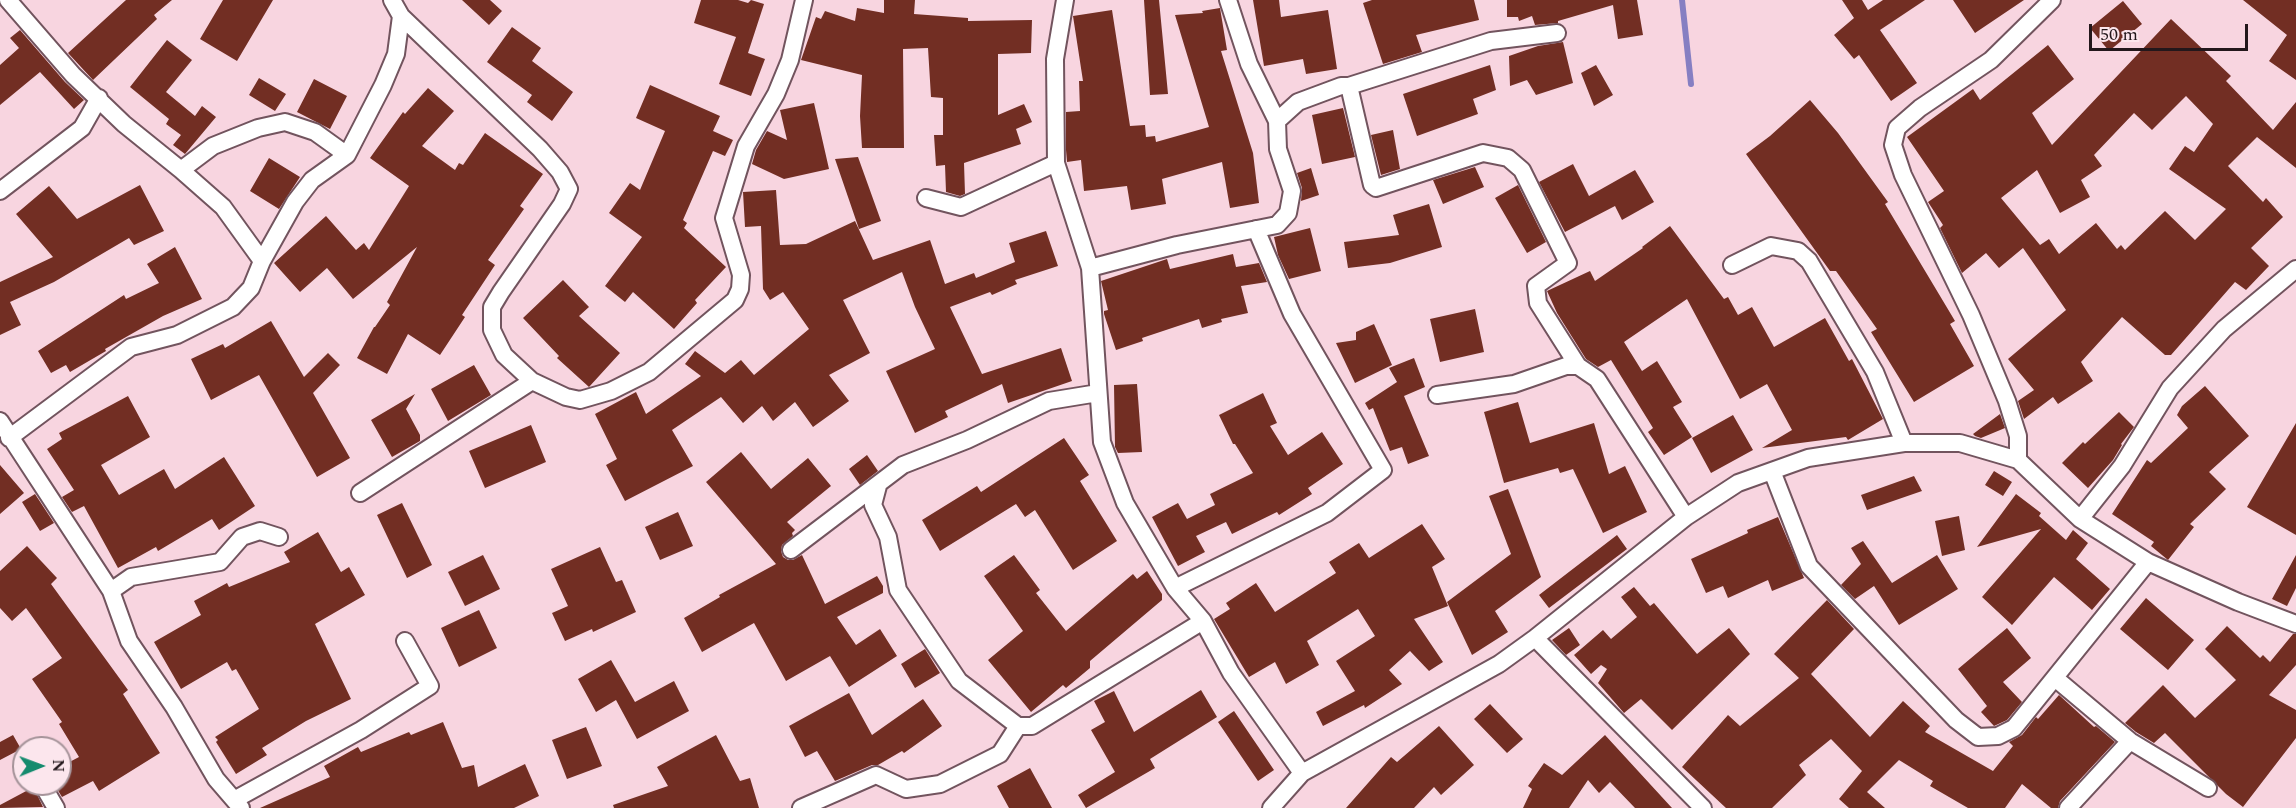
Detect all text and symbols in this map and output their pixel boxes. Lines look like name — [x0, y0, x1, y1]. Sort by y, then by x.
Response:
scale bar — [2092, 12, 2251, 50]
text: 50 m — [2100, 21, 2138, 48]
north arrow — [12, 736, 72, 796]
text: N — [46, 759, 70, 772]

